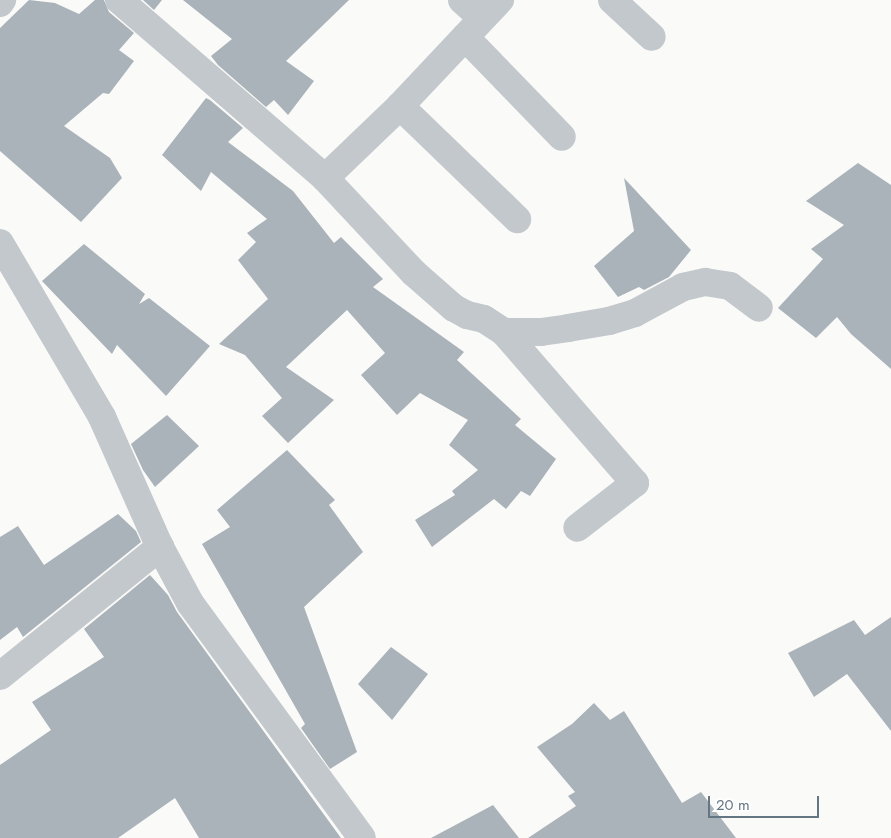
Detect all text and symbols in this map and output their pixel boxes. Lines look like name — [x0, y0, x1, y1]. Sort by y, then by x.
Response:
scale bar — [711, 786, 822, 818]
text: 20 m — [716, 794, 750, 816]

